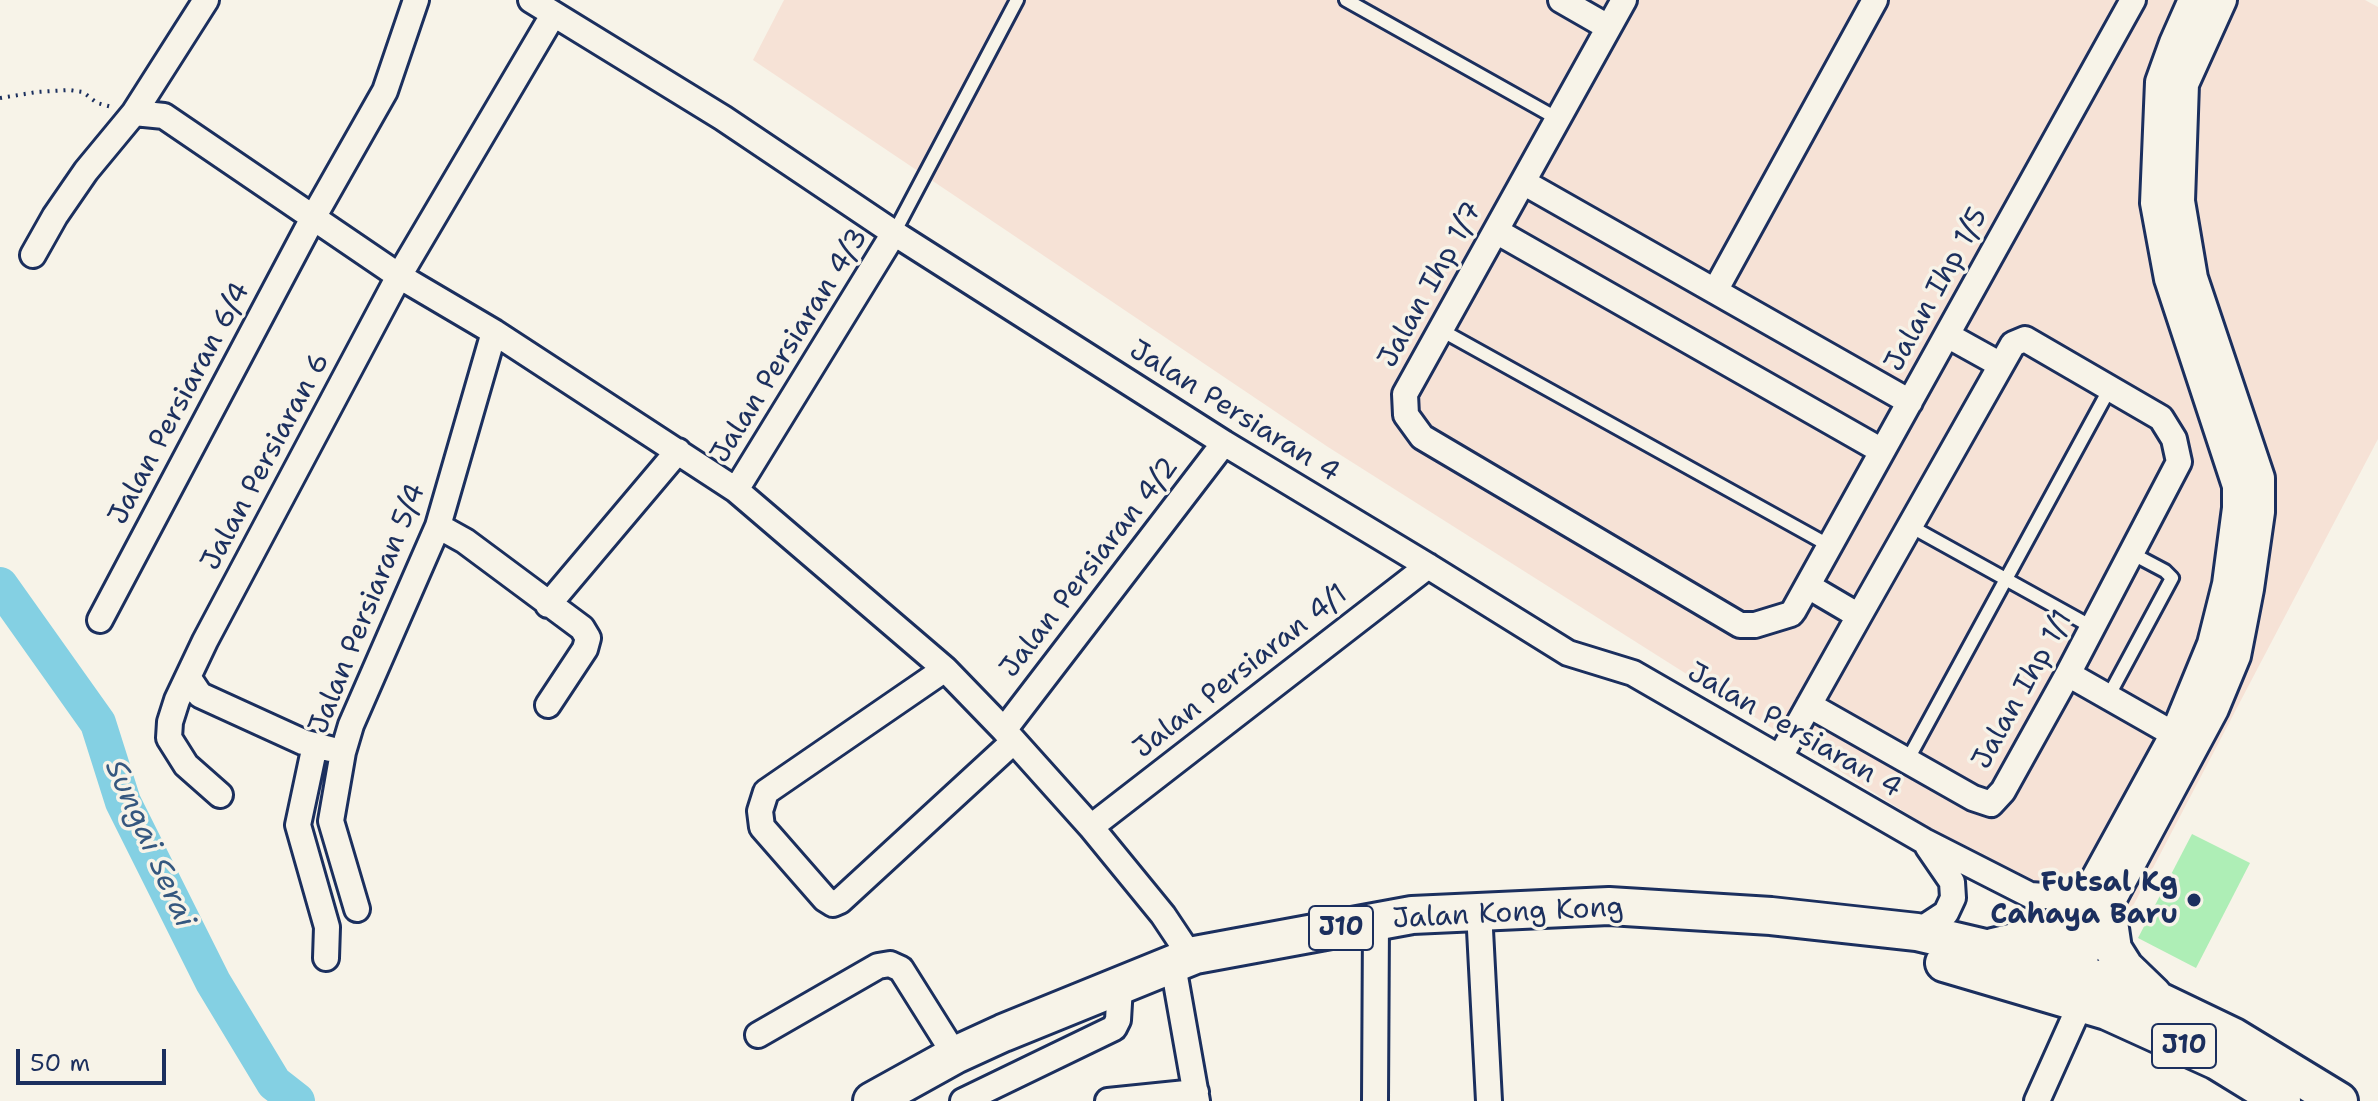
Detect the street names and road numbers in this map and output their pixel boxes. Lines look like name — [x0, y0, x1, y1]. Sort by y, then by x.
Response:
street label: Jalan Ihp 1/7 — [1372, 196, 1490, 374]
street label: Jalan Ihp 1/5 — [1878, 202, 1996, 378]
street label: Jalan Persiaran 4/3 — [704, 222, 876, 470]
street label: Jalan Persiaran 6/4 — [102, 277, 258, 531]
street label: Jalan Persiaran 4 — [1123, 334, 1345, 490]
street label: Jalan Persiaran 6 — [194, 347, 338, 577]
street label: Jalan Persiaran 4/2 — [994, 451, 1186, 685]
street label: Jalan Persiaran 5/4 — [302, 479, 434, 739]
street label: Jalan Persiaran 4/1 — [1127, 578, 1355, 766]
street label: Jalan Ihp 1/1 — [1966, 605, 2080, 775]
street label: Jalan Persiaran 4 — [1681, 656, 1907, 806]
street label: Jalan Kong Kong — [1392, 891, 1624, 937]
road number: J10 — [1309, 906, 1373, 950]
road number: J10 — [2152, 1024, 2216, 1068]

